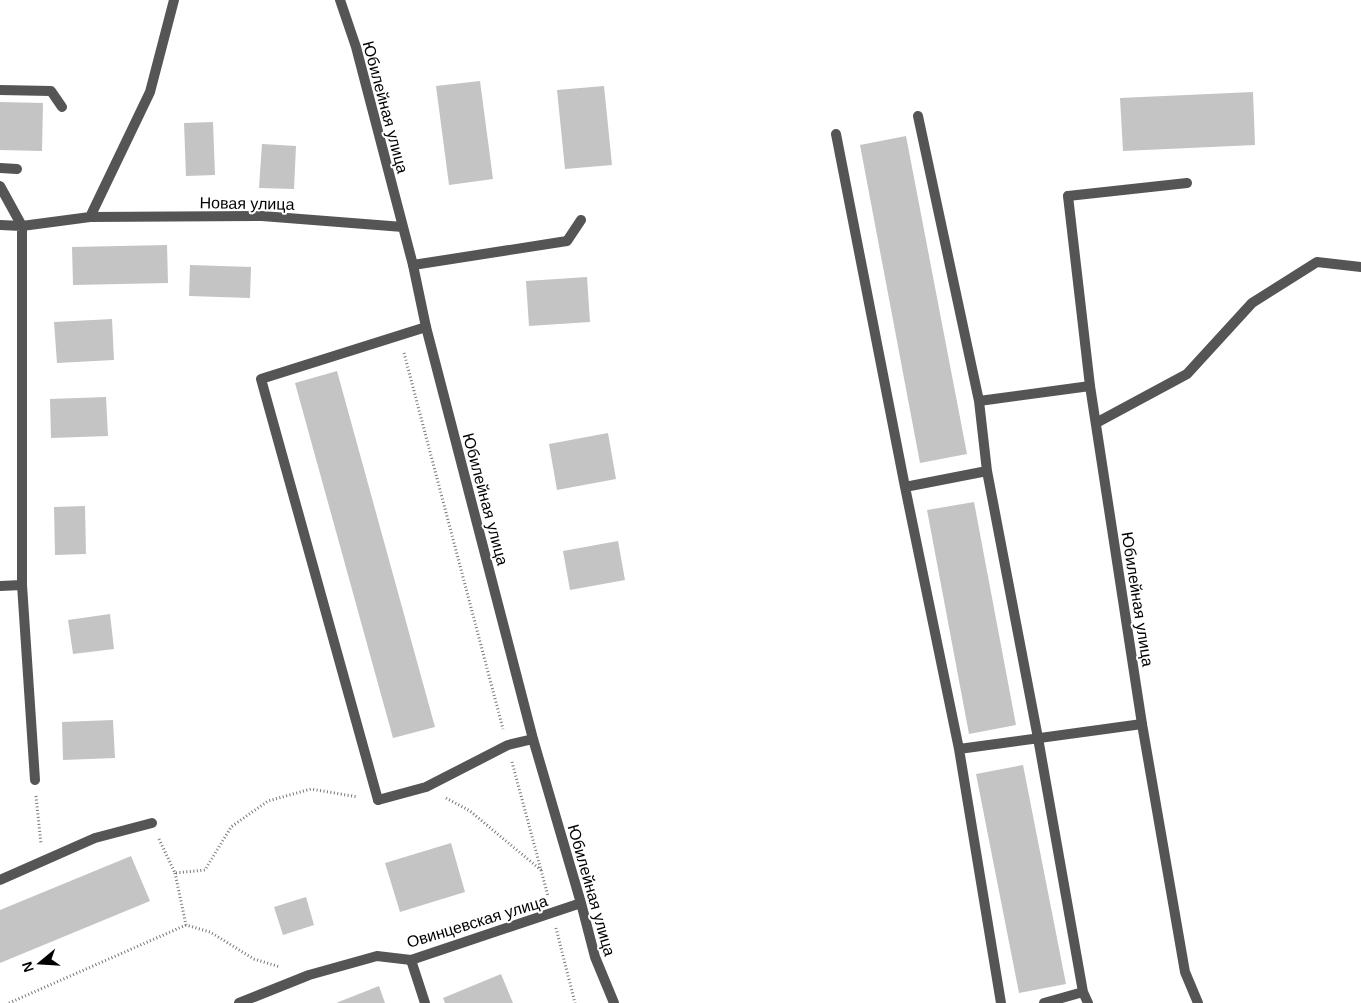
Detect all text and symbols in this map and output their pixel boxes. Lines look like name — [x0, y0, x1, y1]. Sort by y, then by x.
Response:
street label: Юбилейная улица — [360, 39, 411, 175]
street label: Новая улица — [199, 194, 295, 213]
street label: Юбилейная улица — [460, 431, 511, 567]
street label: Юбилейная улица — [1118, 530, 1157, 668]
street label: Юбилейная улица — [565, 822, 618, 958]
street label: Овинцевская улица — [405, 892, 550, 951]
north arrow — [15, 938, 65, 988]
text: N — [18, 960, 37, 974]

